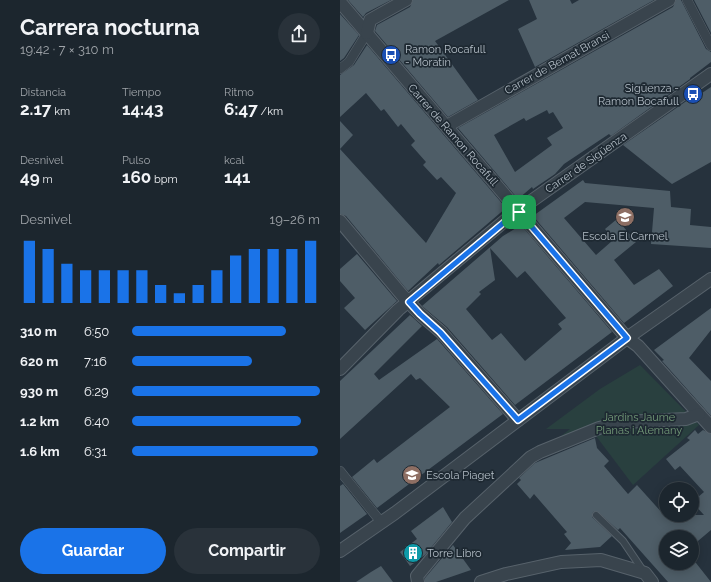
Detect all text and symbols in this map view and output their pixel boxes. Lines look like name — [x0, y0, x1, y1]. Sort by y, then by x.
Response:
button: share — [278, 13, 320, 55]
text: Carrera nocturna — [20, 14, 200, 40]
street label: Carrer de Bernat Bransi — [502, 29, 612, 97]
text: 19:42 · 7 × 310 m — [20, 42, 114, 57]
place label: Ramon Rocafull - Moratin — [405, 43, 486, 69]
bus stop icon: Ramon Rocafull - Moratin — [380, 44, 402, 66]
street label: Carrer de Ramon Rocafull — [405, 81, 501, 189]
place label: Sigüenza - Ramon Bocafull — [598, 82, 679, 108]
bus stop icon: Sigüenza - Ramon Bocafull — [682, 83, 704, 105]
text: Distancia — [20, 86, 66, 99]
text: Tiempo — [122, 86, 161, 99]
text: Ritmo — [224, 86, 254, 99]
text: 2.17 — [20, 99, 51, 119]
text: 14:43 — [122, 99, 164, 119]
text: 6:47 — [224, 99, 258, 119]
text: km — [51, 105, 70, 118]
text: /km — [258, 105, 283, 118]
street label: Carrer de Sigüenza — [543, 130, 629, 196]
text: Desnivel — [20, 154, 64, 167]
text: Pulso — [122, 154, 150, 167]
text: kcal — [224, 154, 245, 167]
text: 49 — [20, 167, 40, 187]
text: 160 — [122, 167, 151, 187]
text: 141 — [224, 167, 251, 187]
text: m — [40, 173, 53, 186]
text: bpm — [151, 173, 178, 186]
pin — [502, 195, 536, 229]
icon: arrive — [508, 201, 530, 223]
school or university icon: Escola El Carmel — [614, 206, 636, 228]
text: Desnivel — [20, 212, 71, 227]
text: 19–26 m — [270, 212, 320, 227]
place label: Escola El Carmel — [582, 230, 668, 243]
text: 310 m — [20, 324, 57, 339]
text: 6:50 — [84, 324, 109, 339]
text: 620 m — [20, 354, 58, 369]
text: 7:16 — [84, 354, 107, 369]
text: 930 m — [20, 384, 58, 399]
text: 6:29 — [84, 384, 109, 399]
park label: Jardins Jaume Planas i Alemany — [596, 411, 682, 437]
text: 1.2 km — [20, 414, 59, 429]
text: 6:40 — [84, 414, 109, 429]
text: 1.6 km — [20, 444, 60, 459]
text: 6:31 — [84, 444, 107, 459]
school or university icon: Escola Piaget — [401, 464, 423, 486]
place label: Escola Piaget — [426, 469, 495, 482]
map controls — [659, 482, 699, 570]
button: locate — [659, 482, 699, 522]
button: Guardar — [20, 528, 166, 574]
button: Compartir — [174, 528, 320, 574]
button: layers — [659, 530, 699, 570]
building icon: Torre Libro — [402, 542, 424, 564]
place label: Torre Libro — [427, 547, 482, 560]

